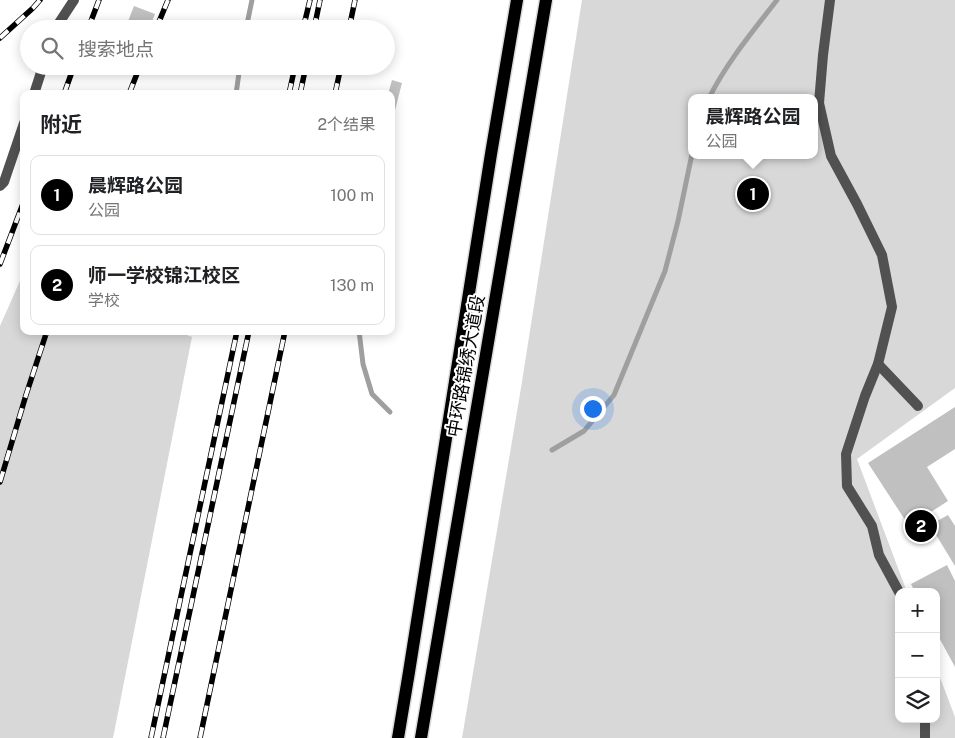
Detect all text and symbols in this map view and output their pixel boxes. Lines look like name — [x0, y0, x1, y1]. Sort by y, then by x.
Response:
search box — [20, 20, 395, 75]
icon: search — [38, 34, 66, 62]
text: 搜索地点 — [78, 38, 154, 60]
popup — [688, 94, 818, 159]
text: 晨辉路公园 — [705, 105, 801, 127]
text: 附近 — [40, 112, 82, 137]
text: 2个结果 — [317, 115, 375, 134]
text: 公园 — [705, 132, 738, 151]
text: 晨辉路公园 — [88, 174, 183, 196]
pin: 1 — [737, 175, 769, 213]
text: 1 — [54, 186, 60, 205]
text: 100 m — [330, 186, 374, 205]
text: 公园 — [88, 201, 120, 220]
text: 师一学校锦江校区 — [88, 264, 240, 286]
text: 2 — [52, 276, 62, 295]
text: 130 m — [330, 276, 374, 295]
text: 学校 — [88, 291, 120, 310]
street label: 中环路锦绣大道段 — [443, 293, 488, 439]
your location — [580, 396, 606, 422]
pin: 2 — [905, 507, 937, 545]
map controls — [895, 588, 940, 723]
button: + — [895, 588, 940, 633]
button: − — [895, 633, 940, 678]
button: layers — [895, 678, 940, 723]

